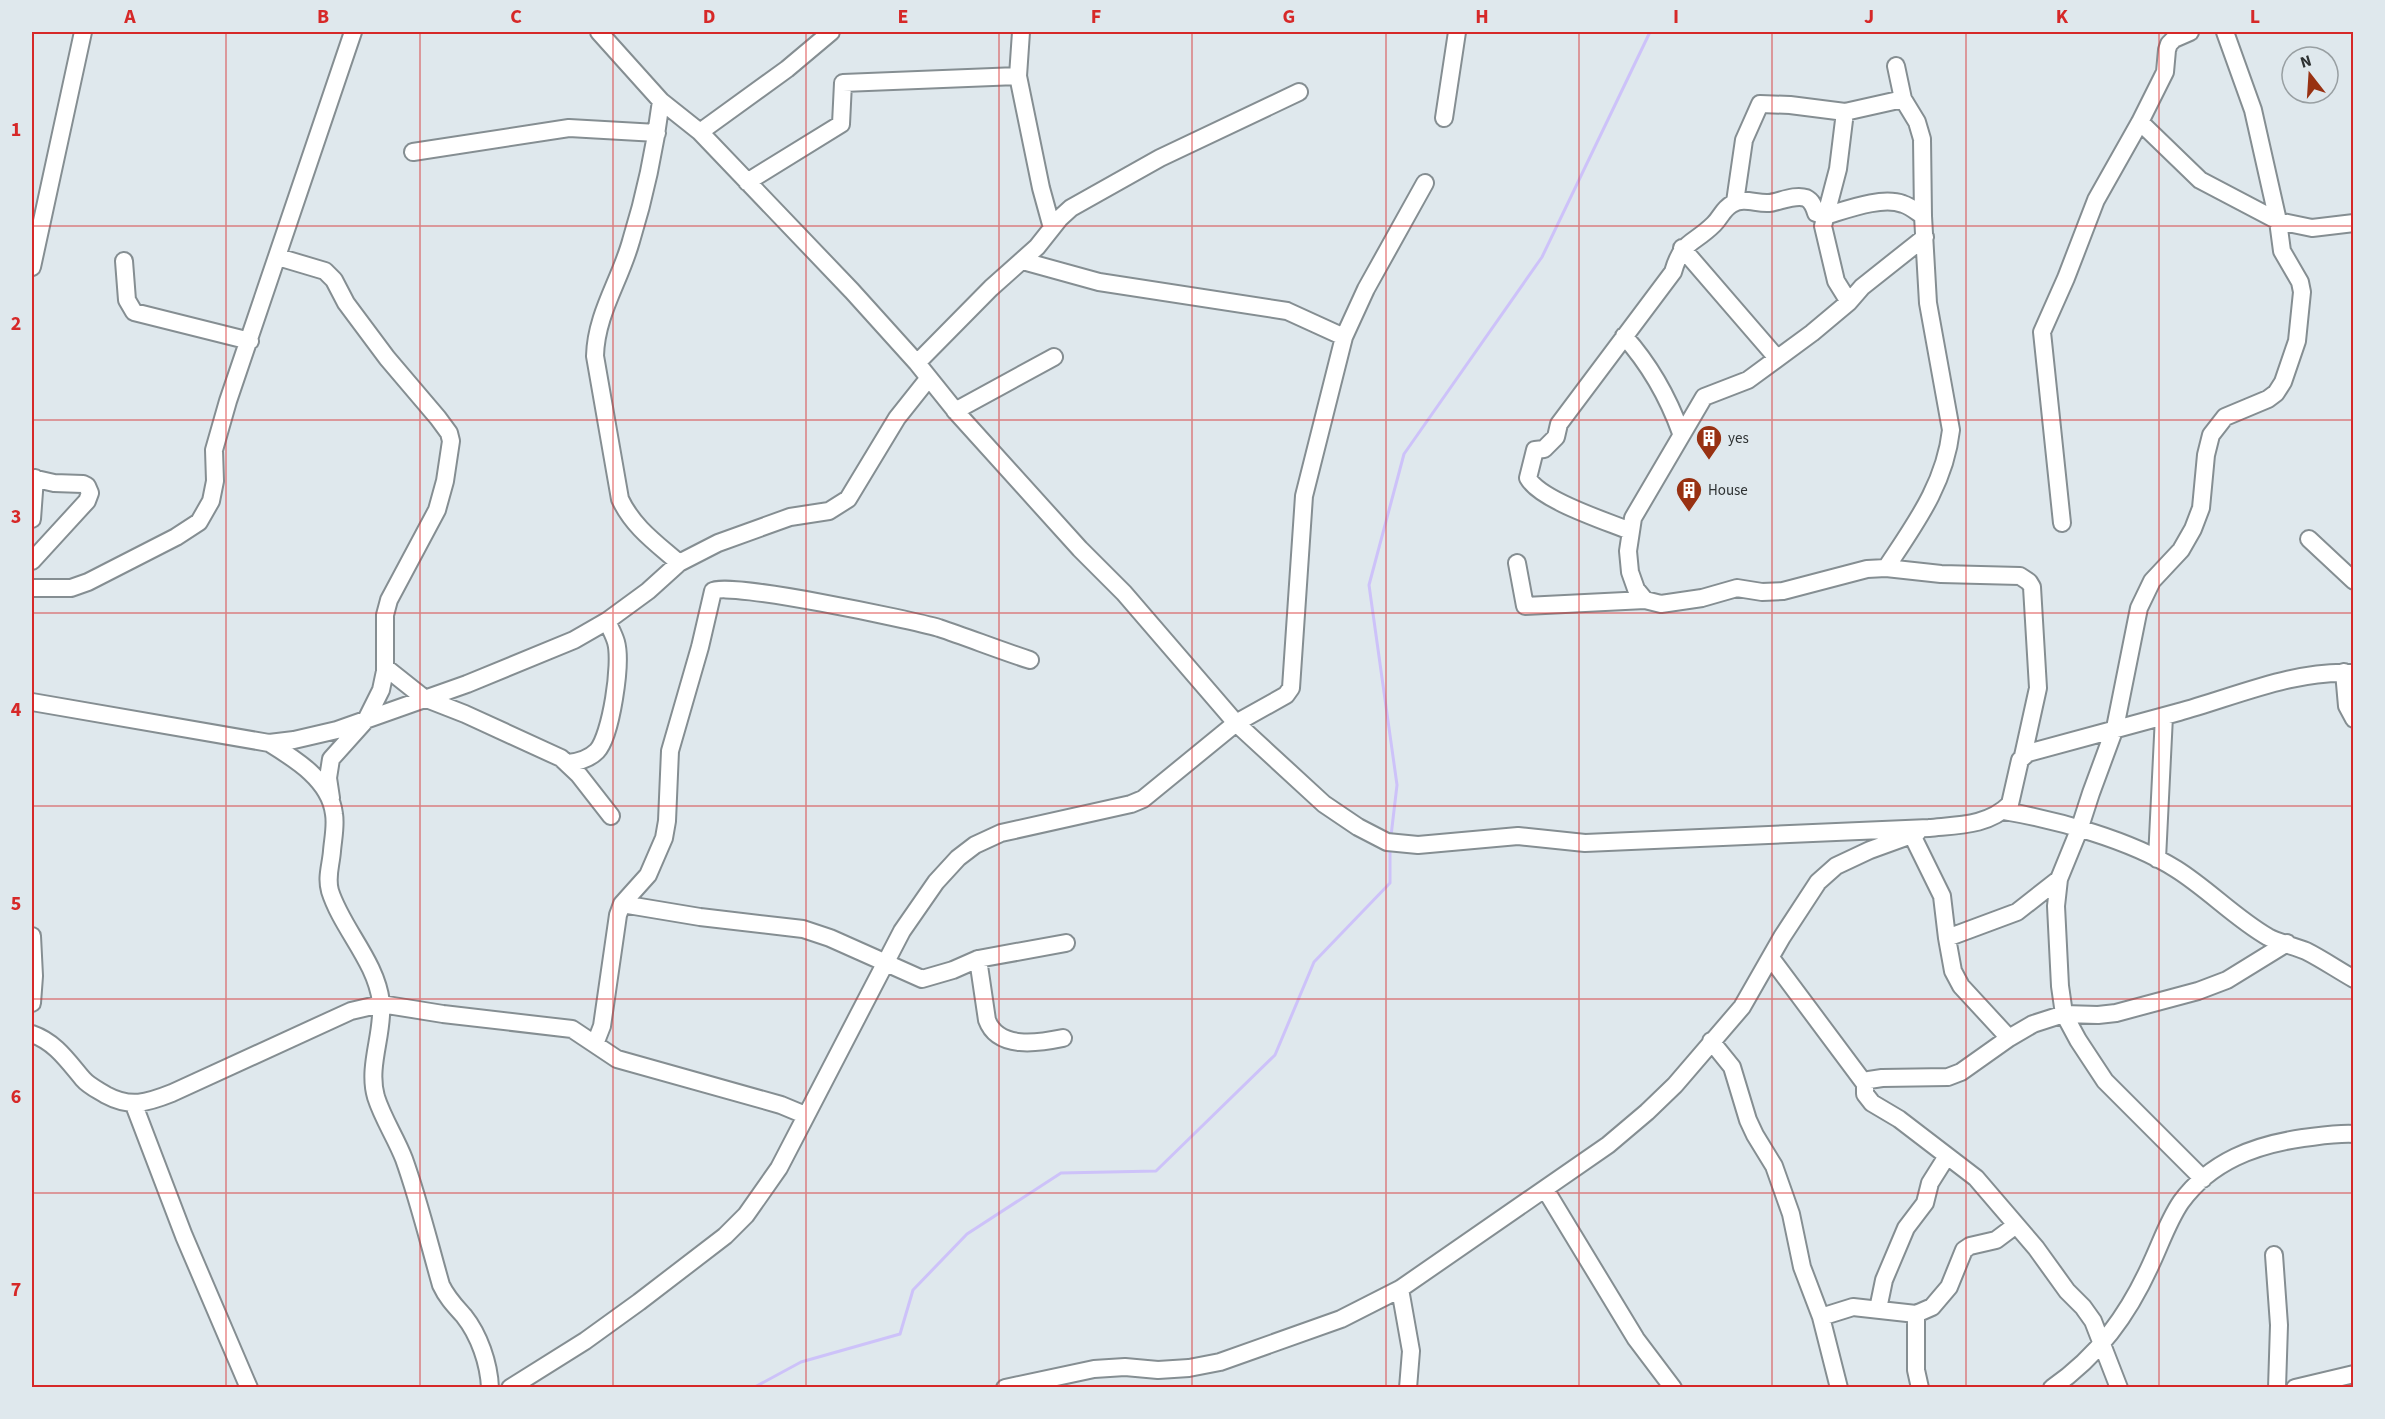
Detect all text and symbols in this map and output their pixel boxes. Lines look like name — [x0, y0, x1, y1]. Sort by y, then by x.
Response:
text: A — [123, 3, 136, 31]
text: B — [317, 3, 329, 31]
text: C — [510, 3, 522, 31]
text: D — [703, 3, 715, 31]
text: E — [898, 3, 908, 31]
text: F — [1091, 3, 1101, 31]
text: G — [1283, 3, 1295, 31]
text: H — [1475, 3, 1489, 31]
text: I — [1673, 3, 1679, 31]
text: J — [1864, 3, 1874, 31]
text: K — [2056, 3, 2069, 31]
text: L — [2250, 3, 2260, 31]
north arrow — [2280, 45, 2340, 105]
text: N — [2298, 50, 2314, 74]
text: 1 — [11, 116, 21, 144]
text: 2 — [11, 310, 21, 338]
building icon: yes — [1694, 423, 1724, 461]
place label: yes — [1728, 428, 1749, 449]
building icon: House — [1674, 475, 1704, 513]
place label: House — [1708, 480, 1748, 501]
text: 3 — [11, 503, 21, 531]
text: 4 — [11, 696, 22, 724]
text: 5 — [11, 890, 21, 918]
text: 6 — [11, 1083, 21, 1111]
text: 7 — [11, 1276, 21, 1304]

